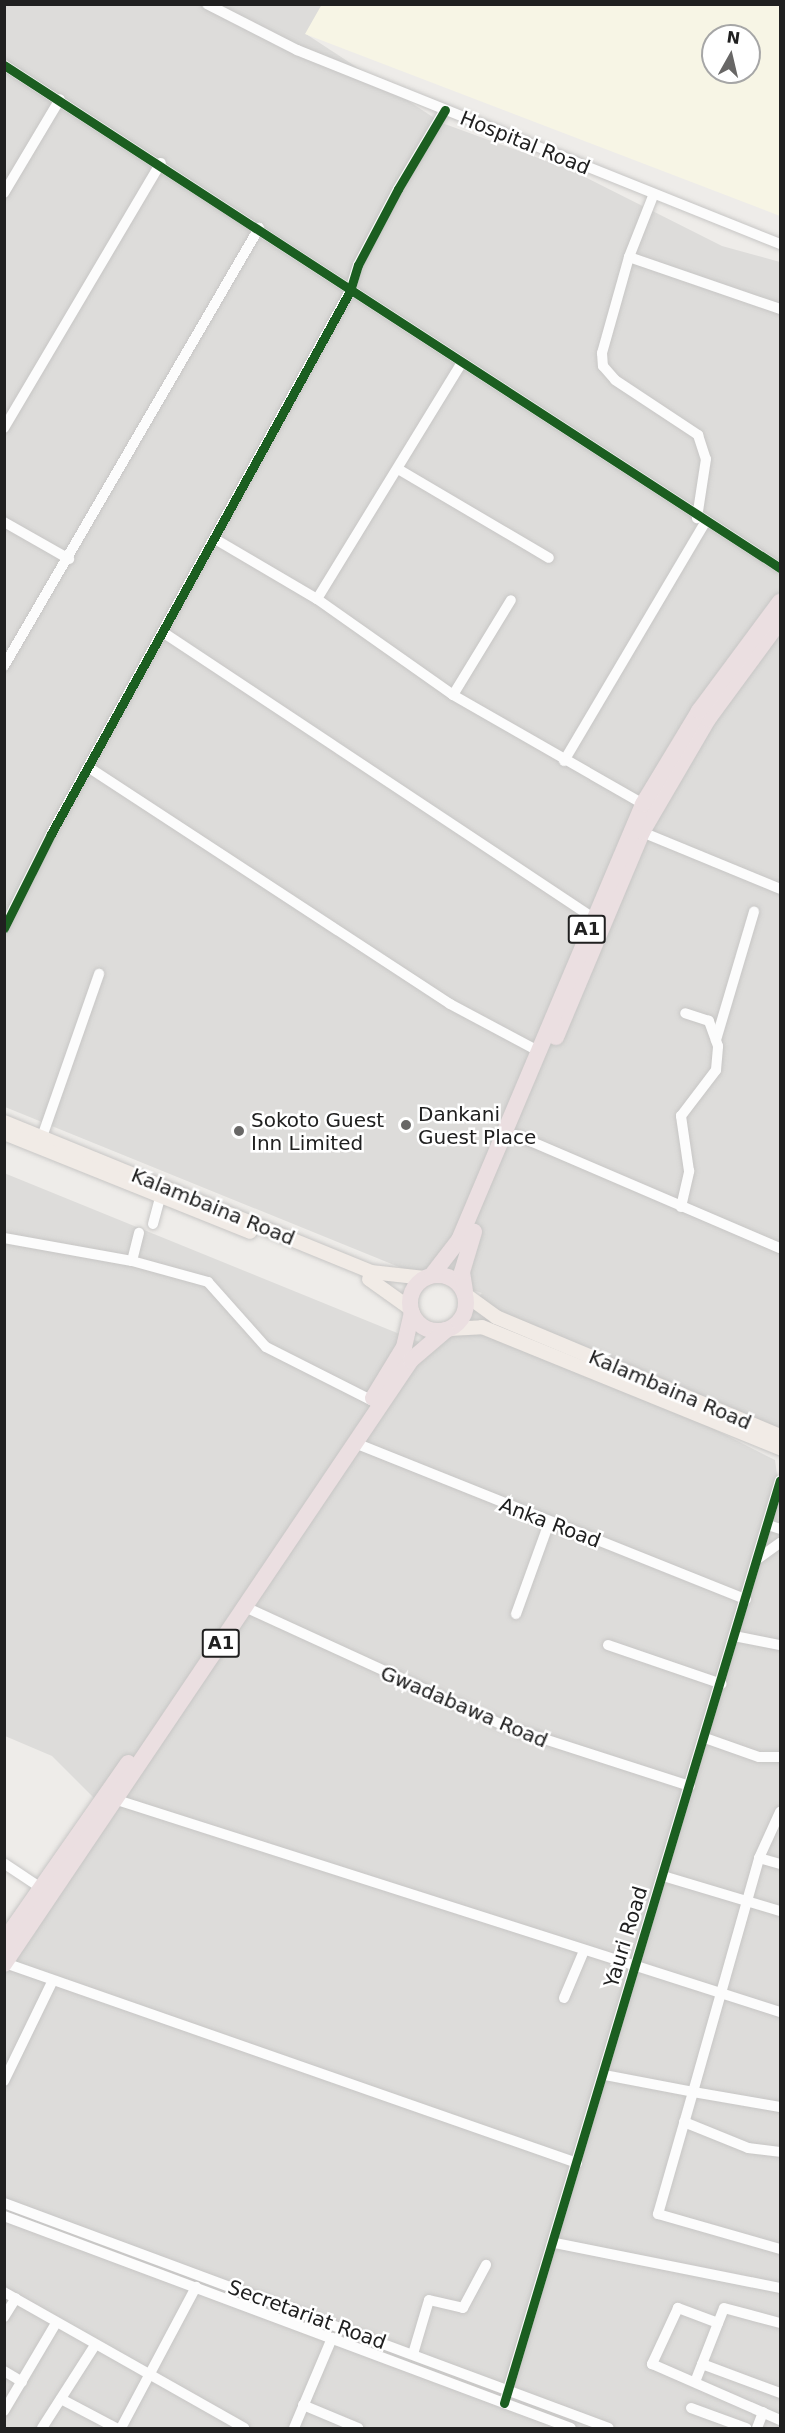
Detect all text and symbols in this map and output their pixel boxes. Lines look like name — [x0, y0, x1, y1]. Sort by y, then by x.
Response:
north arrow — [701, 24, 761, 84]
text: N — [725, 27, 741, 48]
street label: Hospital Road — [456, 106, 594, 180]
road number: A1 — [568, 914, 606, 944]
place label: Dankani Guest Place — [418, 1102, 536, 1149]
place label: Sokoto Guest Inn Limited — [251, 1108, 384, 1155]
marker: Dankani Guest Place — [399, 1118, 413, 1132]
marker: Sokoto Guest Inn Limited — [232, 1124, 246, 1138]
street label: Kalambaina Road — [128, 1163, 298, 1251]
street label: Kalambaina Road — [585, 1345, 755, 1435]
street label: Anka Road — [496, 1493, 604, 1553]
road number: A1 — [202, 1628, 240, 1658]
street label: Gwadabawa Road — [377, 1661, 551, 1753]
street label: Yauri Road — [599, 1883, 653, 1991]
street label: Secretariat Road — [225, 2275, 389, 2355]

